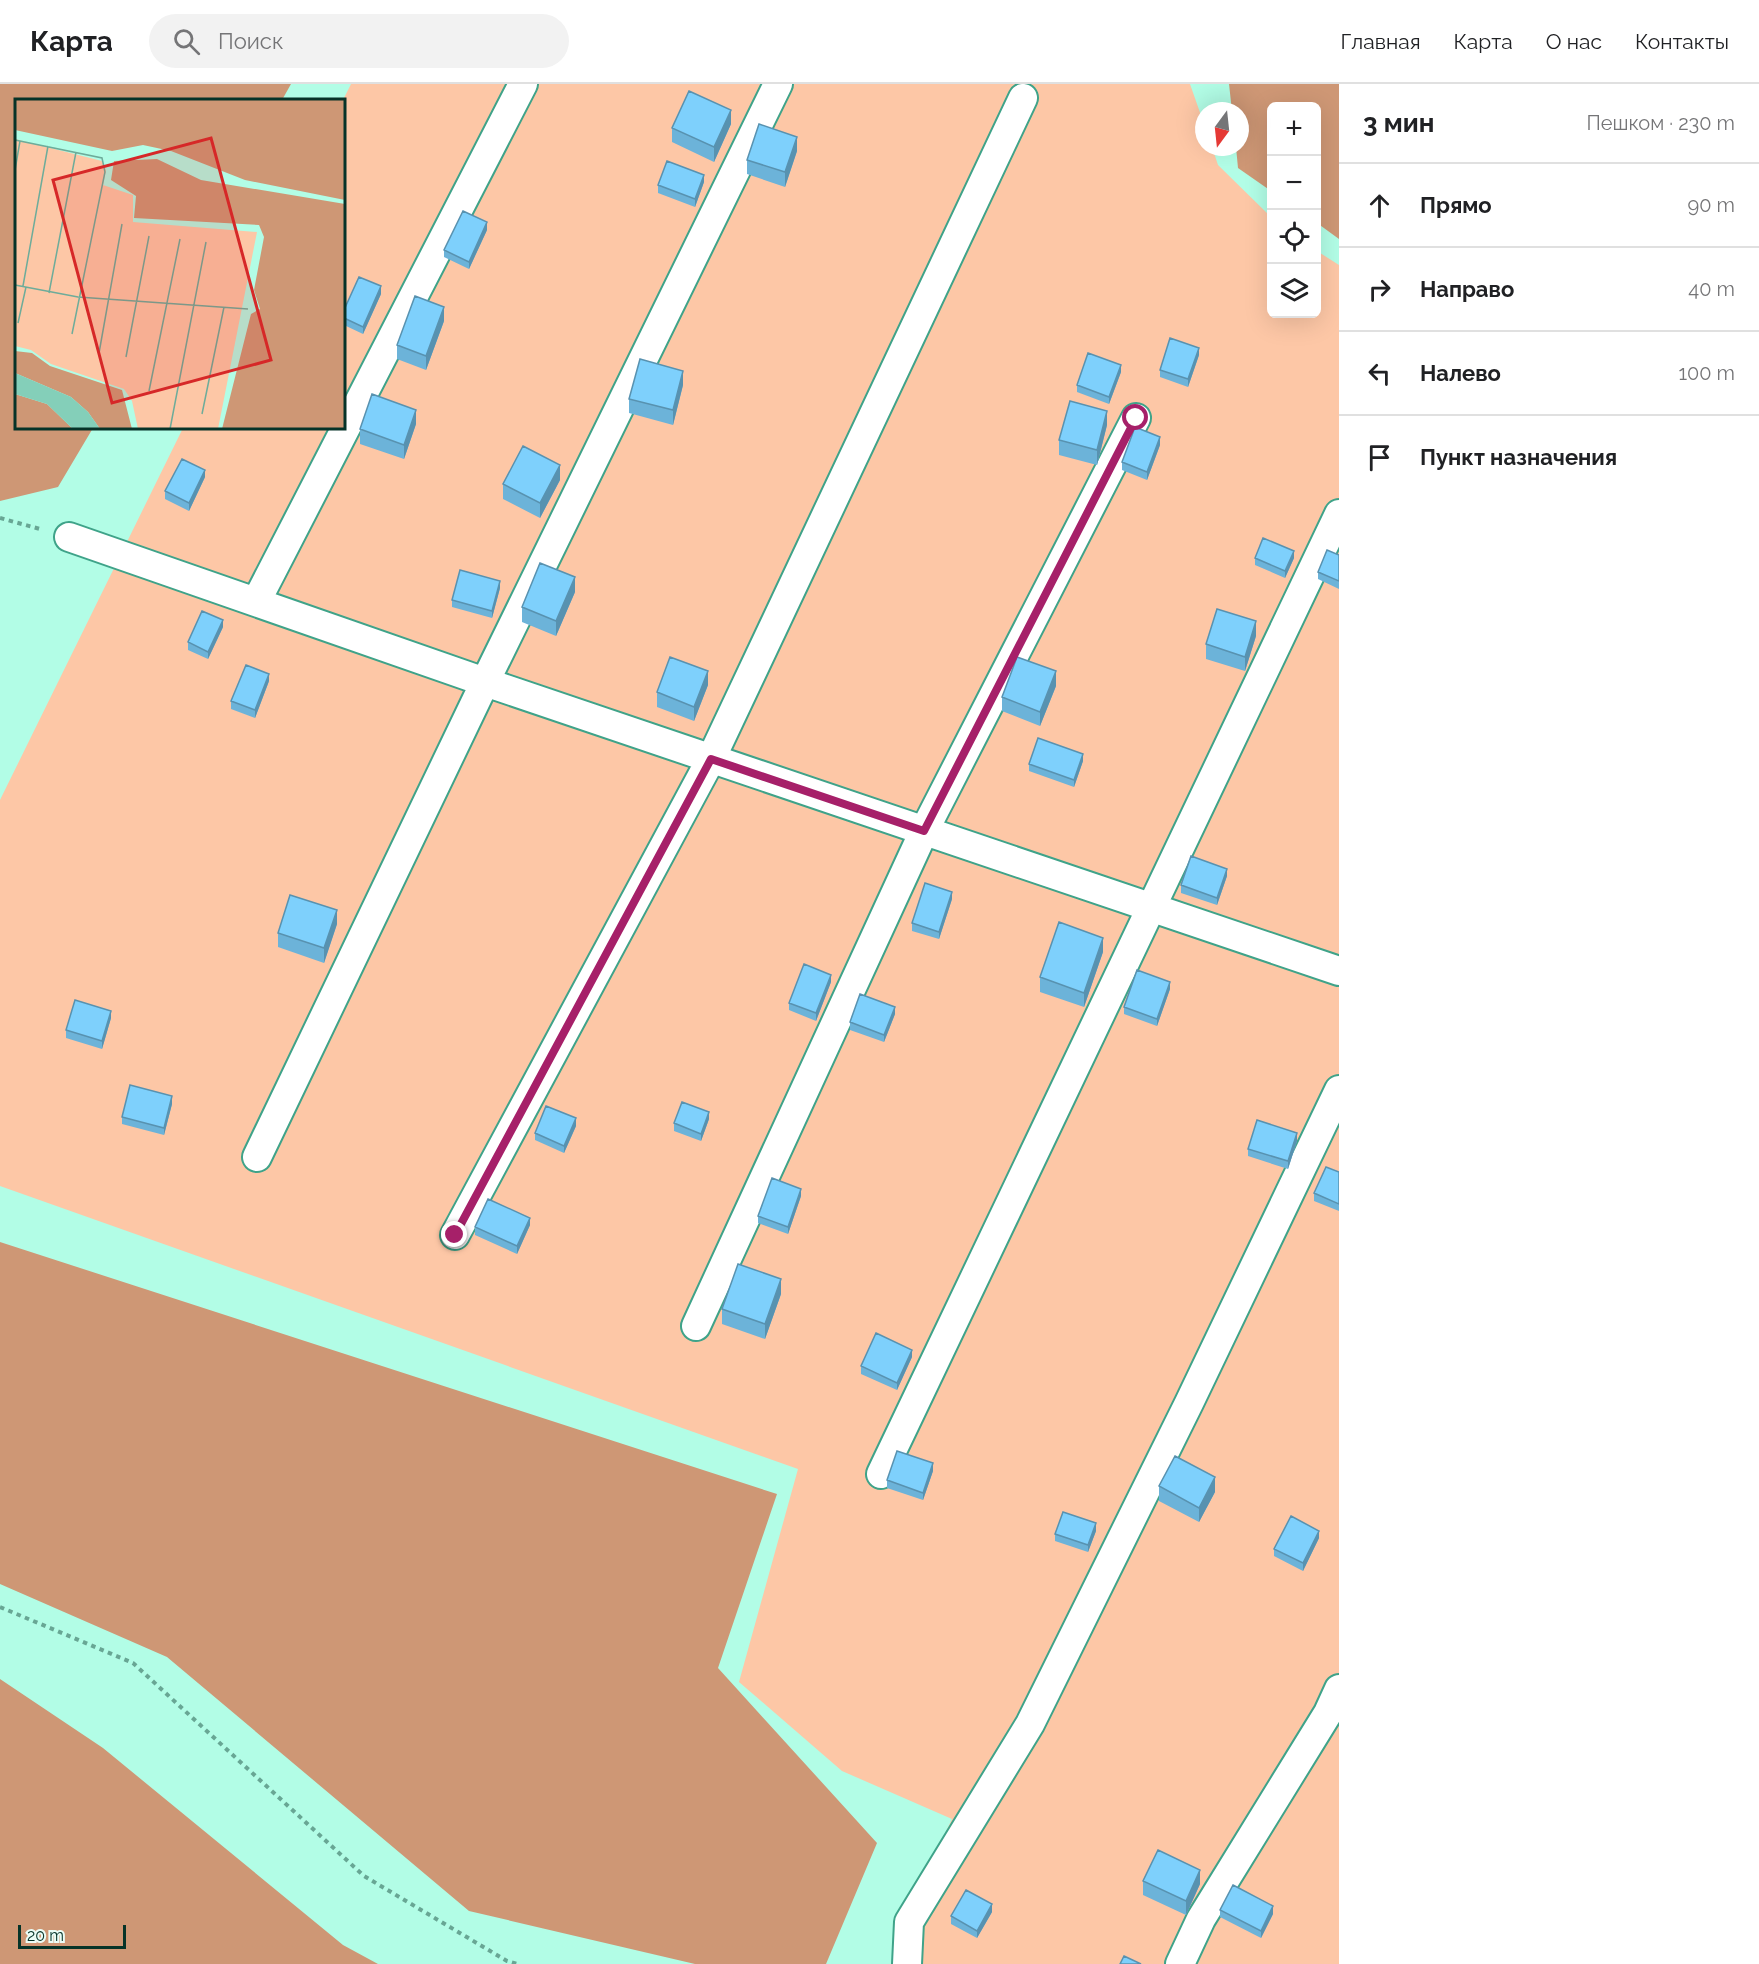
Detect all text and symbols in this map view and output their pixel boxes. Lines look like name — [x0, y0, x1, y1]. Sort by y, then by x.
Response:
search box — [149, 14, 569, 68]
text: Карта — [30, 25, 113, 58]
icon: search — [170, 25, 203, 58]
text: Поиск — [218, 28, 283, 54]
text: Главная — [1341, 29, 1421, 54]
text: Карта — [1454, 29, 1513, 54]
text: О нас — [1546, 29, 1602, 54]
text: Контакты — [1635, 29, 1729, 54]
inset map — [15, 99, 345, 429]
north arrow — [1195, 102, 1249, 156]
map controls — [1267, 102, 1321, 318]
button: + — [1267, 102, 1321, 156]
text: 3 мин — [1363, 108, 1434, 138]
text: Пешком · 230 m — [1586, 111, 1735, 135]
button: − — [1267, 156, 1321, 210]
icon: ahead — [1363, 189, 1396, 222]
text: Прямо — [1420, 192, 1492, 218]
text: 90 m — [1688, 193, 1735, 217]
button: locate — [1267, 210, 1321, 264]
button: layers — [1267, 264, 1321, 318]
icon: right — [1363, 273, 1396, 306]
text: Направо — [1420, 276, 1514, 302]
text: 40 m — [1688, 277, 1735, 301]
icon: left — [1363, 357, 1396, 390]
text: Налево — [1420, 360, 1501, 386]
text: 100 m — [1678, 361, 1735, 385]
route start — [1122, 404, 1148, 430]
icon: arrive — [1363, 441, 1396, 474]
text: Пункт назначения — [1420, 444, 1617, 470]
route end — [441, 1221, 467, 1247]
scale bar — [18, 1922, 126, 1950]
text: 20 m — [27, 1926, 64, 1945]

